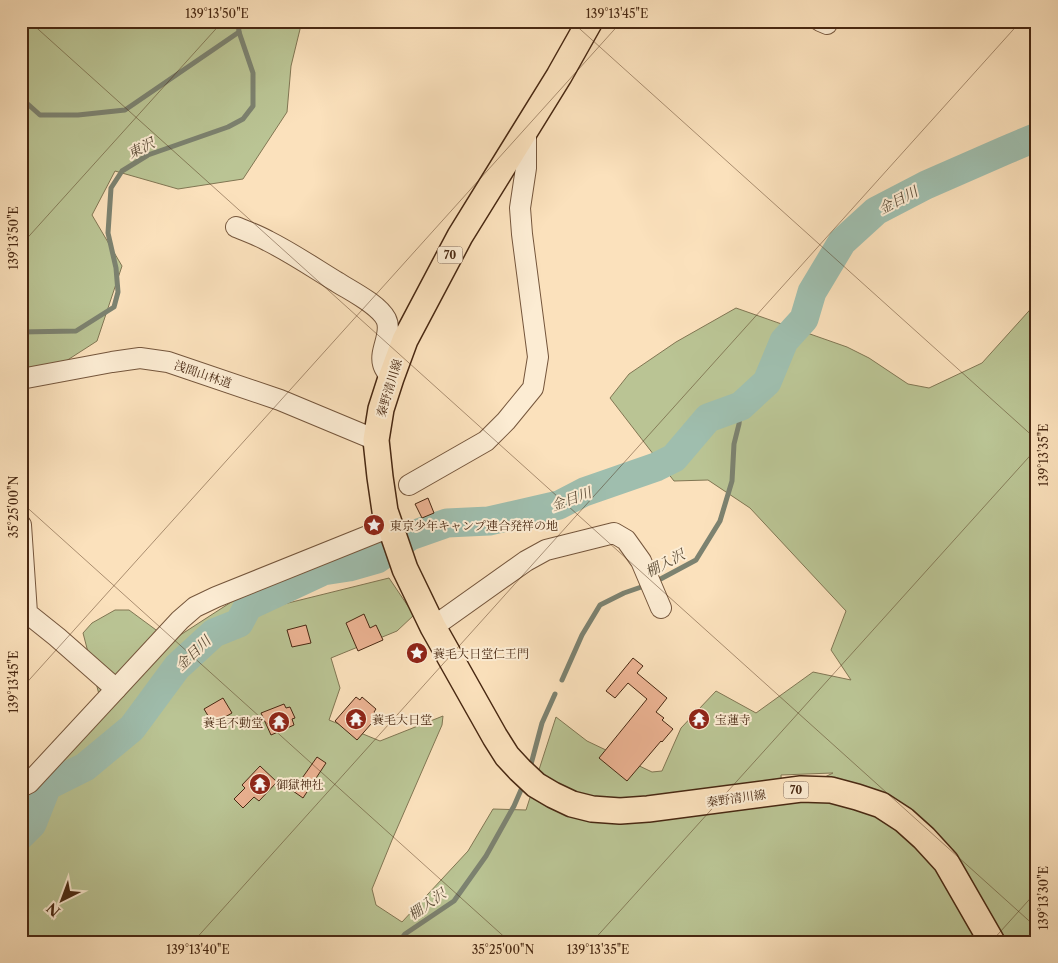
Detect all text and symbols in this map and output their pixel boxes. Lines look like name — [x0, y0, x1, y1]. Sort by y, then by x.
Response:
text: 139°13'50"E — [185, 6, 249, 21]
text: 139°13'45"E — [586, 6, 648, 21]
water label: 東沢 — [124, 133, 159, 162]
water label: 金目川 — [875, 181, 923, 218]
text: 139°13'50"E — [6, 206, 21, 270]
road number: 70 — [438, 246, 462, 264]
street label: 浅間山林道 — [172, 357, 234, 391]
street label: 秦野清川線 — [373, 357, 405, 419]
text: 139°13'35"E — [1036, 424, 1051, 486]
text: 35°25'00"N — [6, 476, 21, 538]
water label: 金目川 — [548, 483, 596, 515]
place icon: 東京少年キャンプ連合発祥の地 — [362, 513, 386, 537]
place label: 東京少年キャンプ連合発祥の地 — [390, 518, 558, 533]
water label: 棚入沢 — [642, 544, 690, 581]
water label: 金目川 — [172, 631, 216, 674]
place icon: 蓑毛大日堂仁王門 — [405, 641, 429, 665]
place label: 蓑毛大日堂仁王門 — [433, 646, 529, 661]
text: 139°13'45"E — [6, 651, 21, 713]
temple icon: 蓑毛大日堂 — [344, 707, 368, 731]
temple icon: 宝蓮寺 — [687, 707, 711, 731]
temple icon: 蓑毛不動堂 — [267, 710, 291, 734]
place label: 蓑毛大日堂 — [372, 712, 432, 727]
place label: 宝蓮寺 — [715, 712, 751, 727]
place label: 蓑毛不動堂 — [203, 715, 263, 730]
temple icon: 御獄神社 — [248, 772, 272, 796]
place label: 御獄神社 — [276, 777, 324, 792]
road number: 70 — [784, 782, 808, 798]
street label: 秦野清川線 — [705, 786, 767, 810]
text: 139°13'30"E — [1036, 866, 1051, 930]
north arrow — [38, 876, 88, 926]
water label: 棚入沢 — [405, 883, 451, 923]
text: N — [43, 899, 64, 920]
text: 139°13'40"E — [166, 942, 230, 957]
text: 35°25'00"N — [472, 942, 534, 957]
text: 139°13'35"E — [567, 942, 629, 957]

